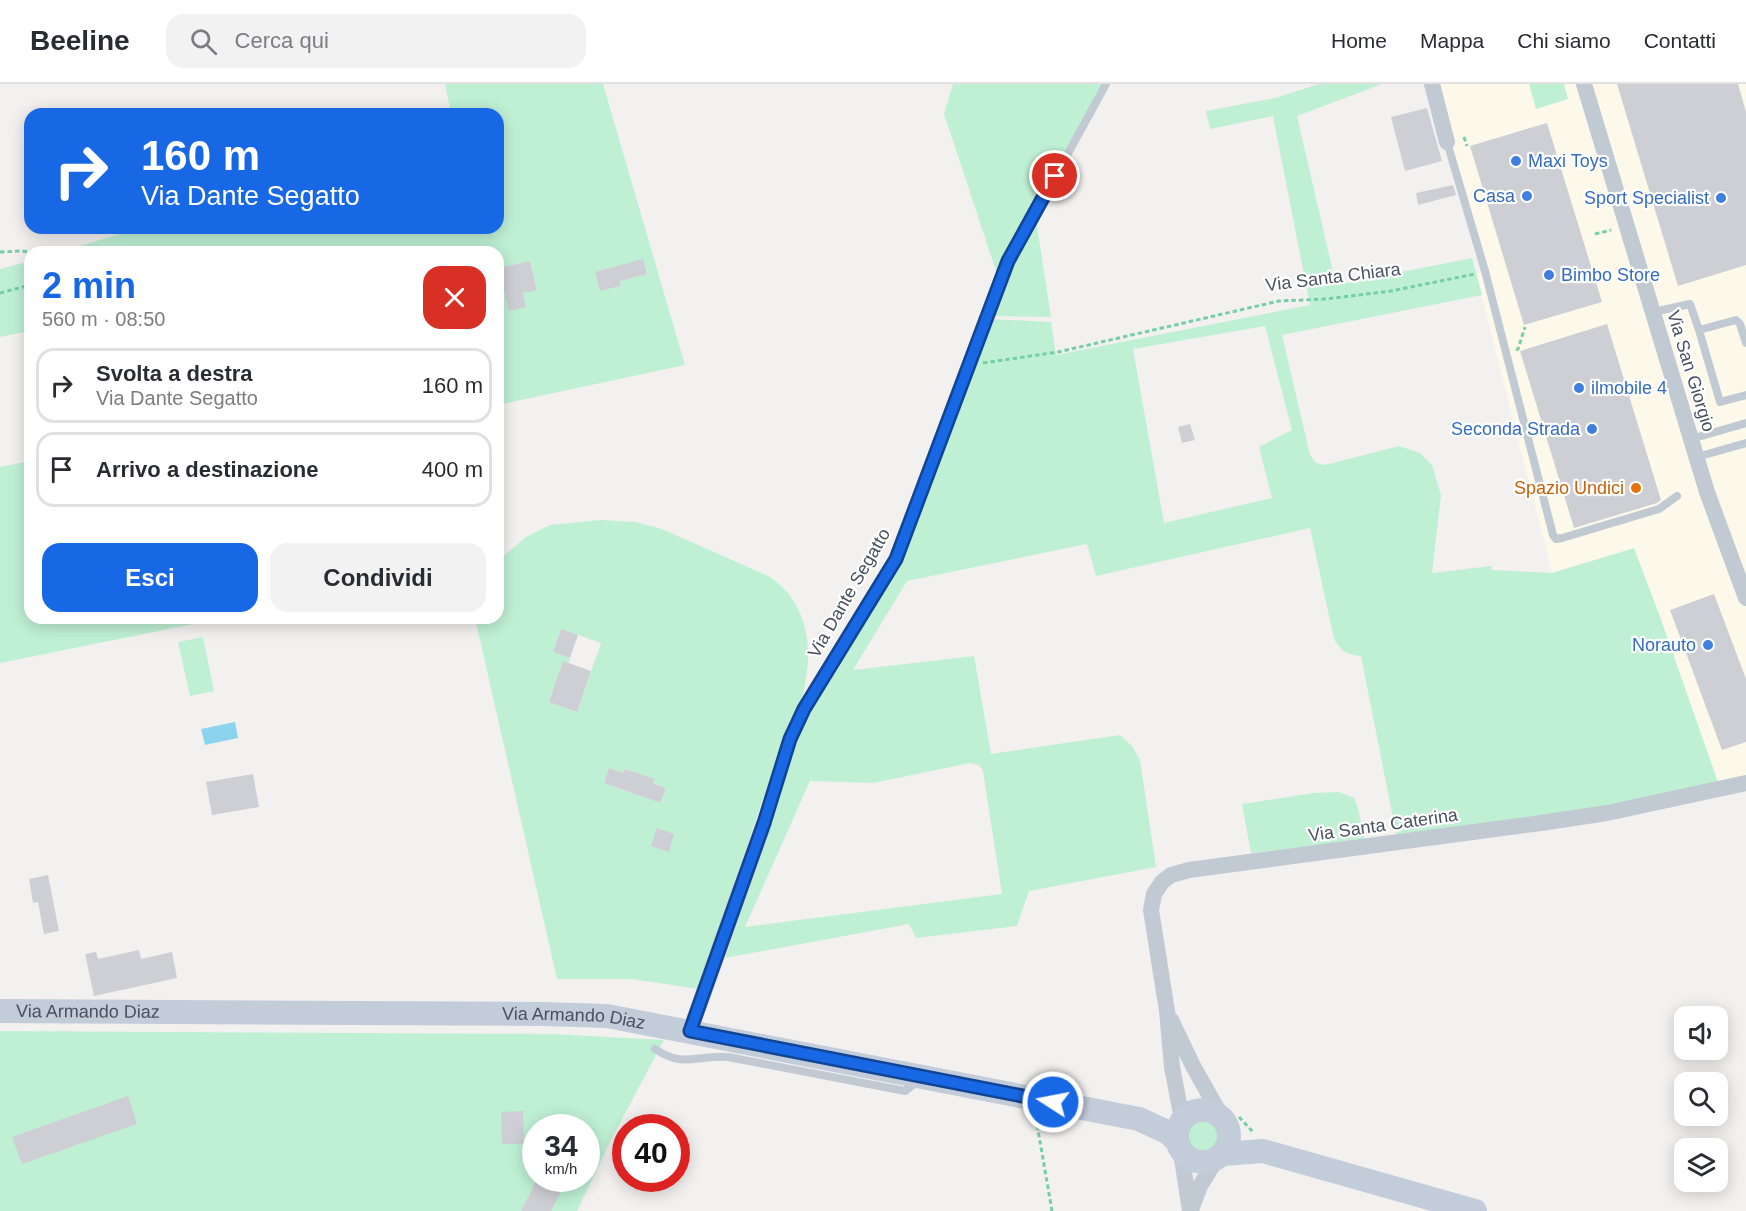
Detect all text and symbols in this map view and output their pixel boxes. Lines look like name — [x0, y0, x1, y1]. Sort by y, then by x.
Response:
search box — [166, 14, 586, 68]
text: Beeline — [30, 25, 130, 56]
icon: search — [187, 25, 220, 58]
text: Cerca qui — [235, 28, 329, 53]
text: Home — [1331, 29, 1387, 52]
text: Mappa — [1420, 29, 1484, 52]
text: Chi siamo — [1517, 29, 1611, 52]
text: Contatti — [1644, 29, 1716, 52]
icon: right — [42, 132, 120, 210]
text: 160 m — [141, 132, 260, 179]
pin — [1029, 150, 1080, 201]
place label: Maxi Toys — [1528, 151, 1608, 171]
marker: Maxi Toys — [1509, 154, 1523, 168]
icon: arrive — [1038, 159, 1071, 192]
text: Via Dante Segatto — [141, 181, 360, 211]
place label: Casa — [1473, 186, 1516, 206]
place label: Sport Specialist — [1584, 188, 1709, 208]
marker: Casa — [1520, 189, 1534, 203]
marker: Sport Specialist — [1714, 191, 1728, 205]
street label: Via Santa Chiara — [1264, 259, 1403, 295]
text: 2 min — [42, 265, 136, 306]
place label: Bimbo Store — [1561, 265, 1660, 285]
button: close — [423, 266, 486, 329]
marker: Bimbo Store — [1542, 268, 1556, 282]
text: 560 m · 08:50 — [42, 308, 165, 330]
street label: Via San Giorgio — [1663, 308, 1719, 434]
text: Svolta a destra — [96, 361, 253, 386]
icon: right — [45, 369, 78, 402]
text: 160 m — [422, 373, 483, 398]
place label: ilmobile 4 — [1591, 378, 1667, 398]
marker: ilmobile 4 — [1572, 381, 1586, 395]
text: Via Dante Segatto — [96, 387, 258, 409]
place label: Seconda Strada — [1451, 419, 1581, 439]
marker: Seconda Strada — [1585, 422, 1599, 436]
icon: arrive — [45, 453, 78, 486]
text: Arrivo a destinazione — [96, 457, 319, 482]
text: 400 m — [422, 457, 483, 482]
place label: Spazio Undici — [1514, 478, 1624, 498]
marker: Spazio Undici — [1629, 481, 1643, 495]
street label: Via Dante Segatto — [804, 525, 894, 661]
button: Esci — [42, 543, 258, 612]
button: Condividi — [270, 543, 486, 612]
place label: Norauto — [1632, 635, 1696, 655]
marker: Norauto — [1701, 638, 1715, 652]
street label: Via Santa Caterina — [1307, 804, 1460, 845]
street label: Via Armando Diaz — [16, 1001, 160, 1022]
street label: Via Armando Diaz — [502, 1004, 647, 1033]
map controls — [1674, 1006, 1728, 1192]
button: sound — [1674, 1006, 1728, 1060]
position arrow — [1021, 1070, 1085, 1134]
button: search — [1674, 1072, 1728, 1126]
speed limit sign: 40 — [612, 1114, 690, 1192]
text: 34 — [544, 1129, 578, 1162]
button: layers — [1674, 1138, 1728, 1192]
text: km/h — [545, 1160, 577, 1177]

